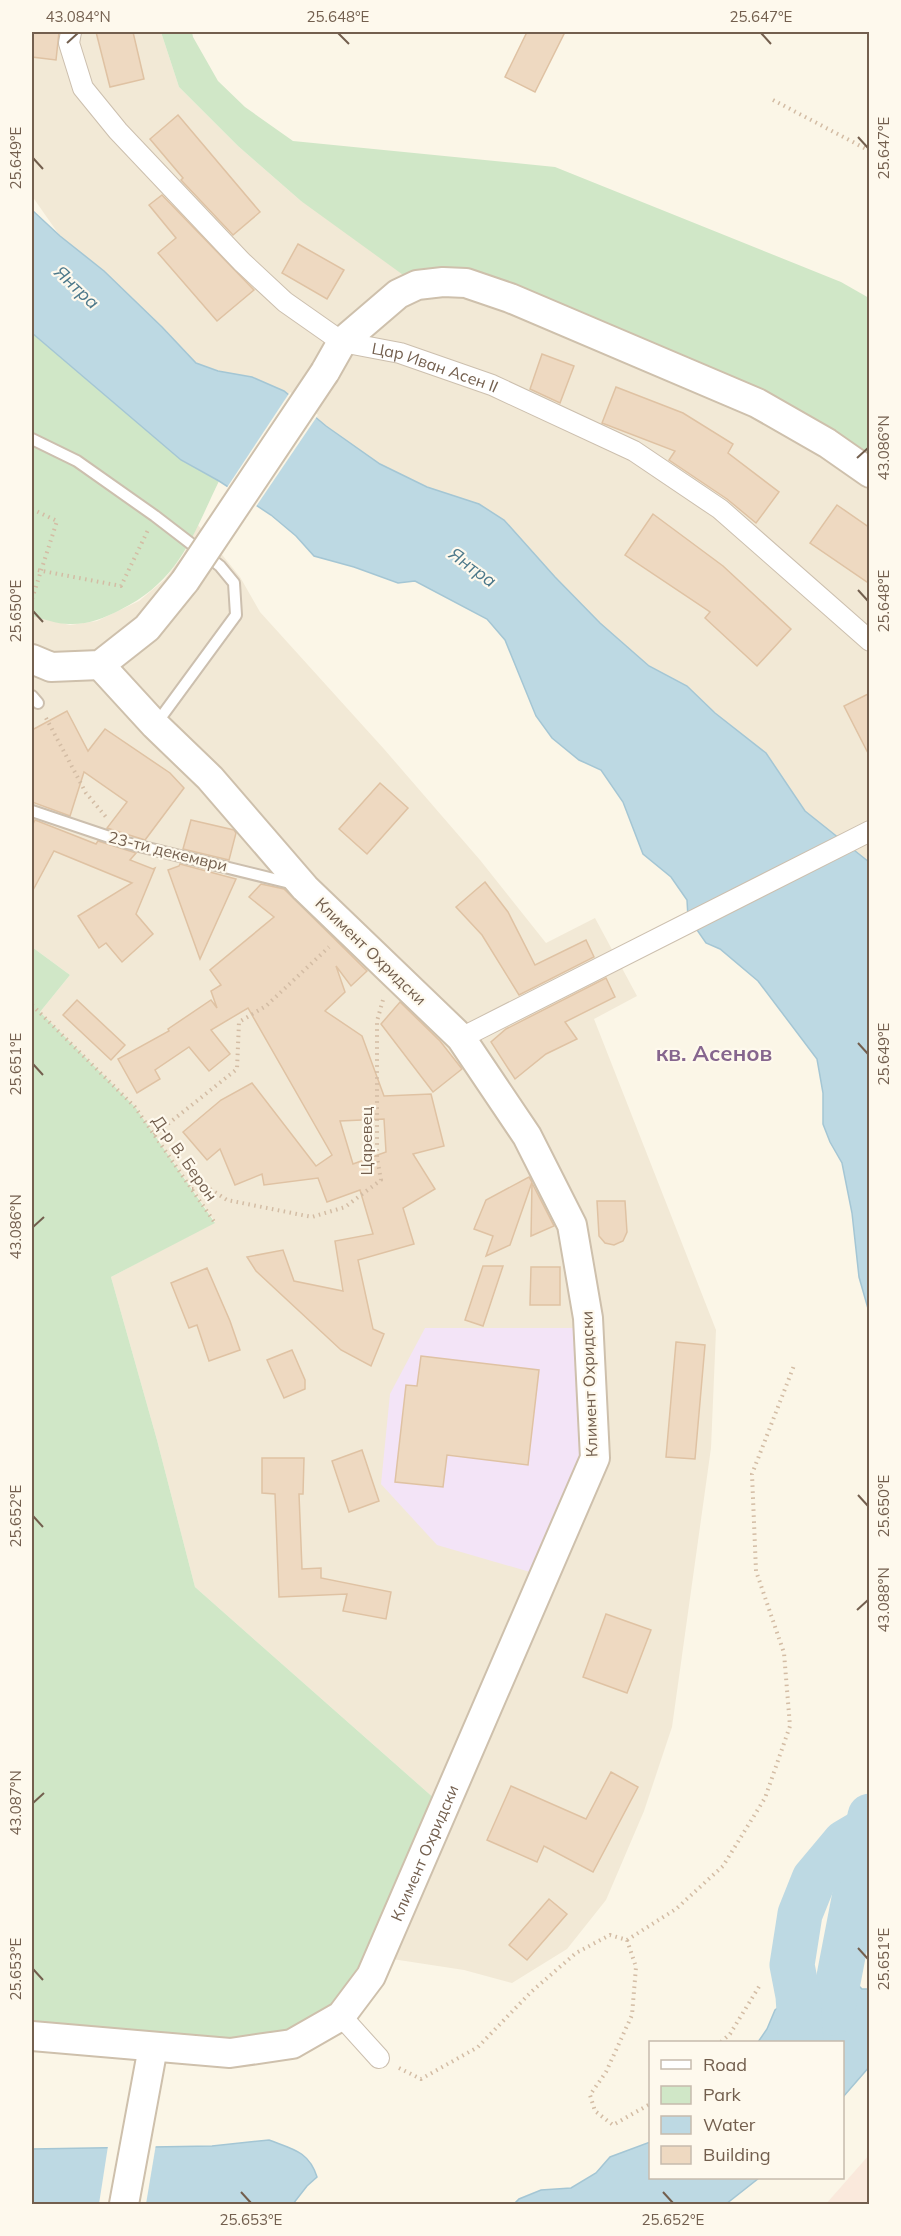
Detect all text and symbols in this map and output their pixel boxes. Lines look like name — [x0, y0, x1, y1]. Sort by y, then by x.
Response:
text: 43.084°N — [45, 7, 111, 26]
text: 25.648°E — [307, 7, 370, 26]
text: 25.647°E — [730, 7, 793, 26]
text: 25.647°E — [874, 116, 893, 179]
text: 25.649°E — [6, 126, 25, 189]
water label: Янтра — [49, 260, 104, 314]
street label: Цар Иван Асен II — [370, 338, 502, 397]
text: 43.086°N — [874, 415, 893, 481]
water label: Янтра — [444, 541, 501, 592]
text: 25.648°E — [874, 569, 893, 632]
text: 25.650°E — [6, 579, 25, 642]
street label: 23-ти декември — [106, 827, 230, 875]
street label: Климент Охридски — [311, 893, 431, 1009]
text: 25.649°E — [874, 1022, 893, 1085]
text: 25.651°E — [6, 1032, 25, 1095]
district label: кв. Асенов — [656, 1039, 772, 1067]
street label: Царевец — [356, 1106, 376, 1175]
street label: Д-р В. Берон — [148, 1111, 222, 1205]
text: 43.086°N — [6, 1194, 25, 1260]
street label: Климент Охридски — [576, 1311, 602, 1457]
text: 25.650°E — [874, 1474, 893, 1537]
text: 25.652°E — [6, 1484, 25, 1547]
text: 43.088°N — [874, 1567, 893, 1633]
text: 43.087°N — [6, 1770, 25, 1836]
street label: Климент Охридски — [386, 1782, 463, 1924]
text: 25.651°E — [874, 1927, 893, 1990]
text: 25.653°E — [6, 1937, 25, 2000]
legend — [649, 2041, 844, 2179]
text: Road — [703, 2053, 747, 2076]
text: Park — [703, 2083, 742, 2106]
text: Water — [703, 2113, 756, 2136]
text: Building — [703, 2143, 771, 2166]
text: 25.653°E — [220, 2210, 283, 2229]
text: 25.652°E — [642, 2210, 705, 2229]

